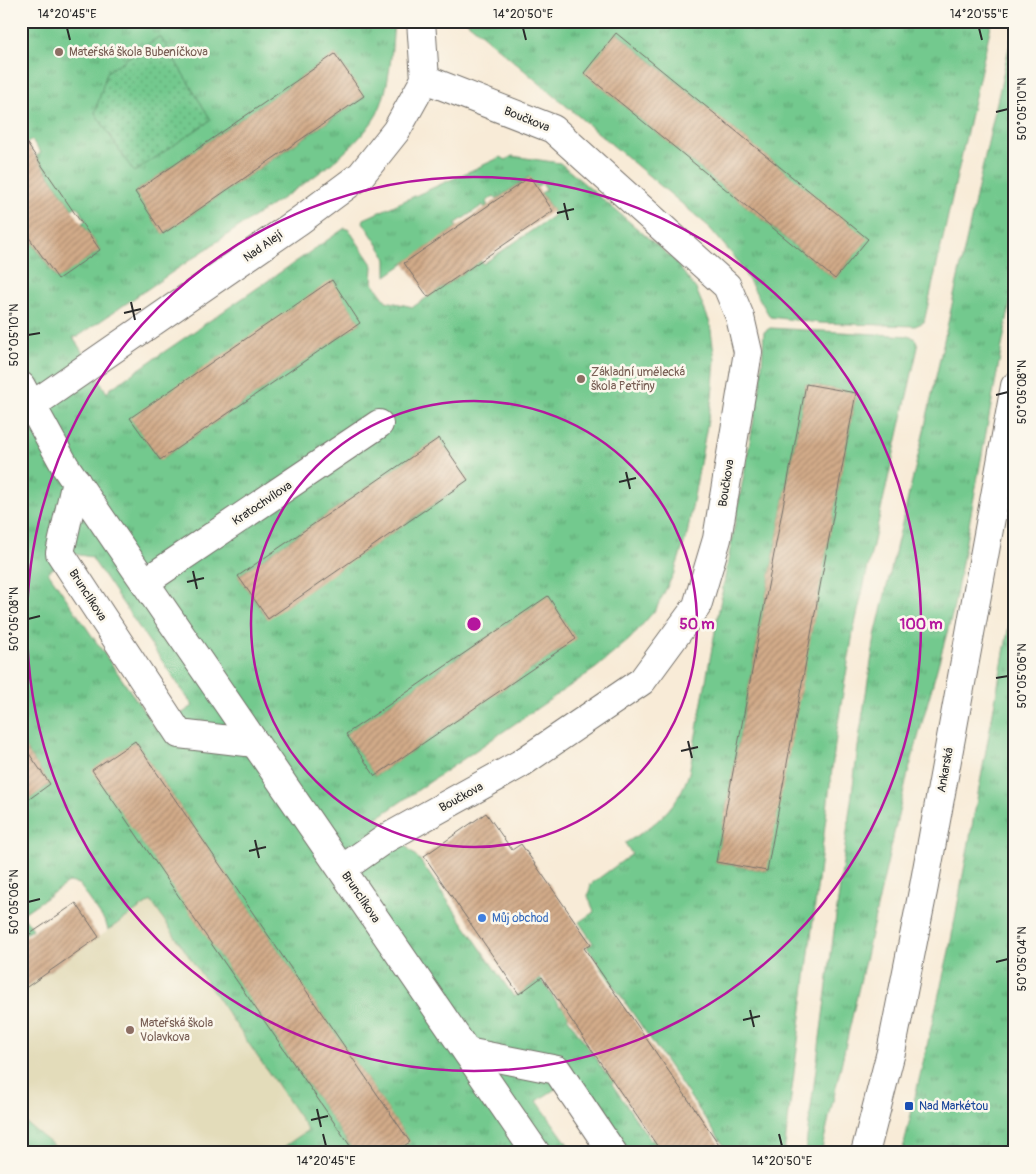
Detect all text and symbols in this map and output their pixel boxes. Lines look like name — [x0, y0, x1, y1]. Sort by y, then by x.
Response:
text: 14°20'45"E — [38, 7, 96, 22]
text: 14°20'50"E — [493, 7, 553, 22]
text: 14°20'55"E — [950, 7, 1008, 22]
place label: Mateřská škola Bubeníčkova — [69, 45, 208, 60]
marker: Mateřská škola Bubeníčkova — [53, 46, 65, 58]
text: 50°05'10"N — [1015, 78, 1030, 140]
street label: Boučkova — [502, 104, 552, 136]
street label: Nad Alejí — [241, 227, 286, 265]
text: 50°05'10"N — [7, 304, 22, 366]
text: 50°05'08"N — [1015, 360, 1030, 424]
place label: Základní umělecká škola Petřiny — [591, 365, 685, 394]
marker: Základní umělecká škola Petřiny — [575, 373, 587, 385]
street label: Boučkova — [715, 458, 738, 508]
street label: Kratochvílova — [230, 478, 295, 529]
street label: Brunclíkova — [65, 567, 110, 624]
text: 50°05'08"N — [7, 587, 22, 651]
centre of rings — [465, 615, 483, 633]
text: 50 m — [680, 615, 714, 634]
text: 100 m — [900, 615, 942, 634]
text: 50°05'06"N — [1015, 643, 1030, 709]
street label: Ankarská — [934, 746, 957, 794]
street label: Boučkova — [437, 779, 486, 816]
text: 50°05'06"N — [7, 869, 22, 935]
street label: Brunclíkova — [338, 869, 383, 926]
place label: Můj obchod — [492, 911, 549, 926]
marker: Můj obchod — [476, 912, 488, 924]
text: 50°05'04"N — [1015, 926, 1030, 992]
place label: Mateřská škola Volavkova — [140, 1016, 214, 1045]
marker: Mateřská škola Volavkova — [124, 1024, 136, 1036]
place label: Nad Markétou — [919, 1099, 988, 1114]
marker: Nad Markétou — [903, 1100, 915, 1112]
text: 14°20'45"E — [297, 1154, 355, 1169]
text: 14°20'50"E — [752, 1154, 812, 1169]

